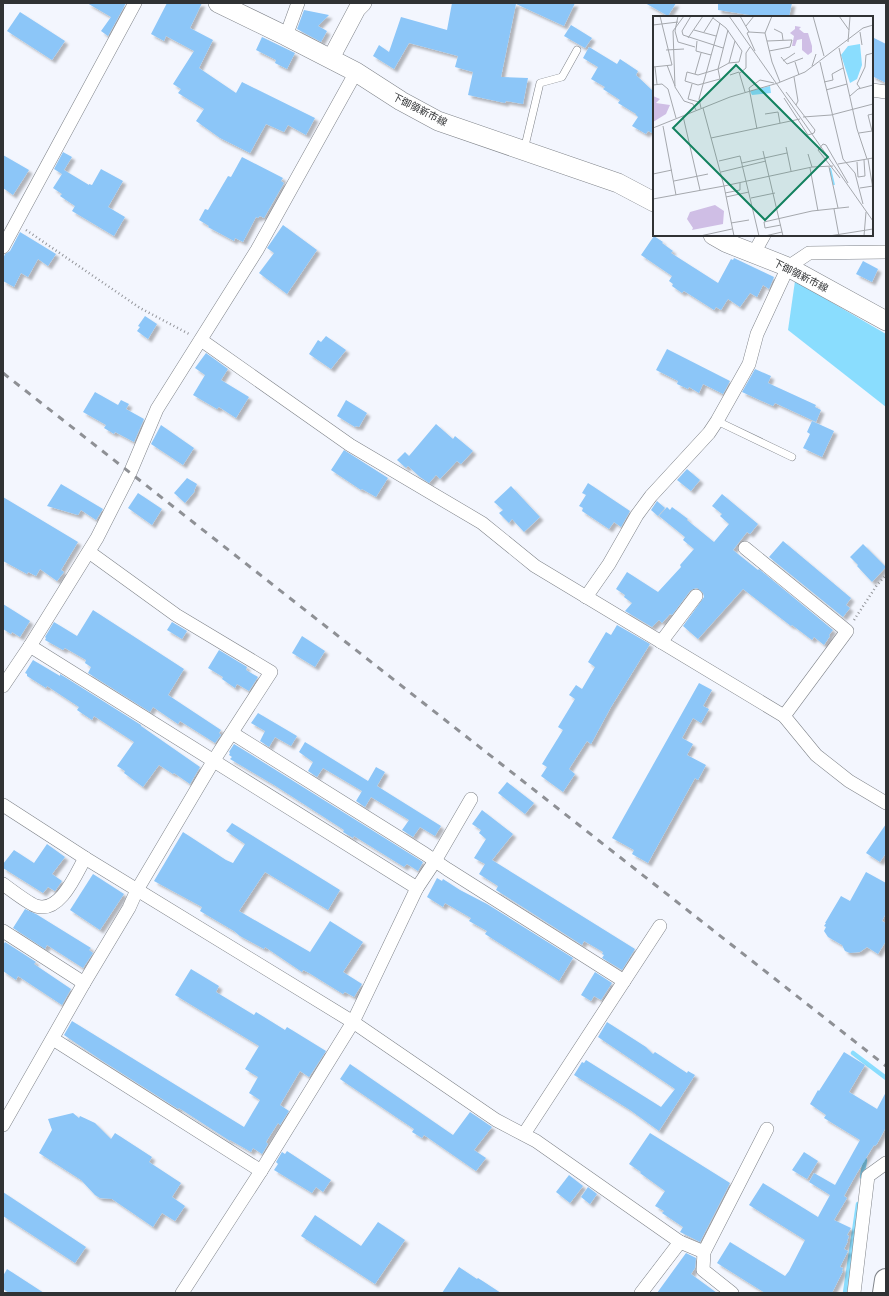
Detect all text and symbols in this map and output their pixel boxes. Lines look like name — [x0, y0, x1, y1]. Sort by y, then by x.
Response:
inset map — [653, 16, 873, 236]
street label: 下御領新市線 — [390, 91, 449, 129]
street label: 下御領新市線 — [771, 257, 830, 295]

